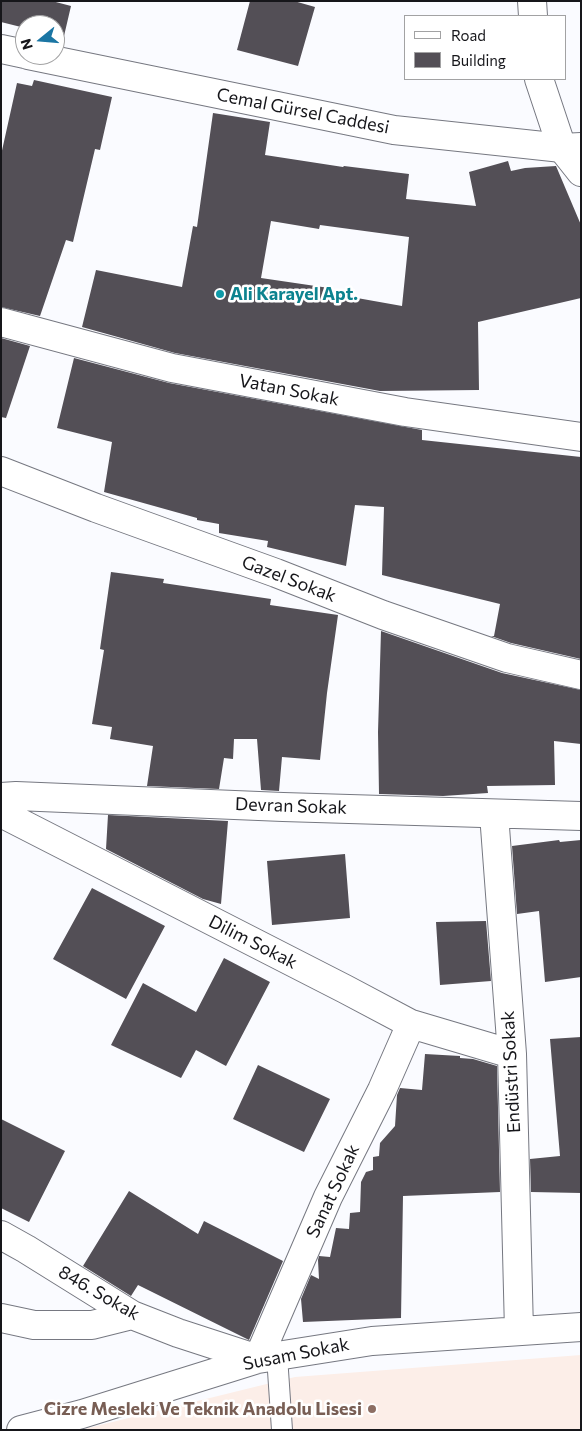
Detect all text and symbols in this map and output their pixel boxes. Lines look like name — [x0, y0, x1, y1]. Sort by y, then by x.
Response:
north arrow — [15, 15, 65, 65]
legend — [404, 15, 567, 80]
text: Road — [451, 26, 486, 44]
text: N — [16, 37, 36, 52]
text: Building — [451, 51, 506, 69]
street label: Cemal Gürsel Caddesi — [215, 84, 391, 138]
place label: Ali Karayel Apt. — [230, 283, 358, 305]
marker: Ali Karayel Apt. — [214, 288, 226, 300]
street label: Vatan Sokak — [237, 370, 341, 410]
street label: Gazel Sokak — [239, 551, 339, 607]
street label: Devran Sokak — [235, 793, 347, 819]
street label: Dilim Sokak — [205, 910, 301, 974]
street label: Endüstri Sokak — [497, 1010, 525, 1134]
street label: Sanat Sokak — [302, 1141, 364, 1241]
street label: 846. Sokak — [55, 1261, 143, 1325]
street label: Susam Sokak — [241, 1333, 351, 1375]
place label: Cizre Mesleki Ve Teknik Anadolu Lisesi — [44, 1398, 362, 1420]
marker: Cizre Mesleki Ve Teknik Anadolu Lisesi — [366, 1403, 378, 1415]

